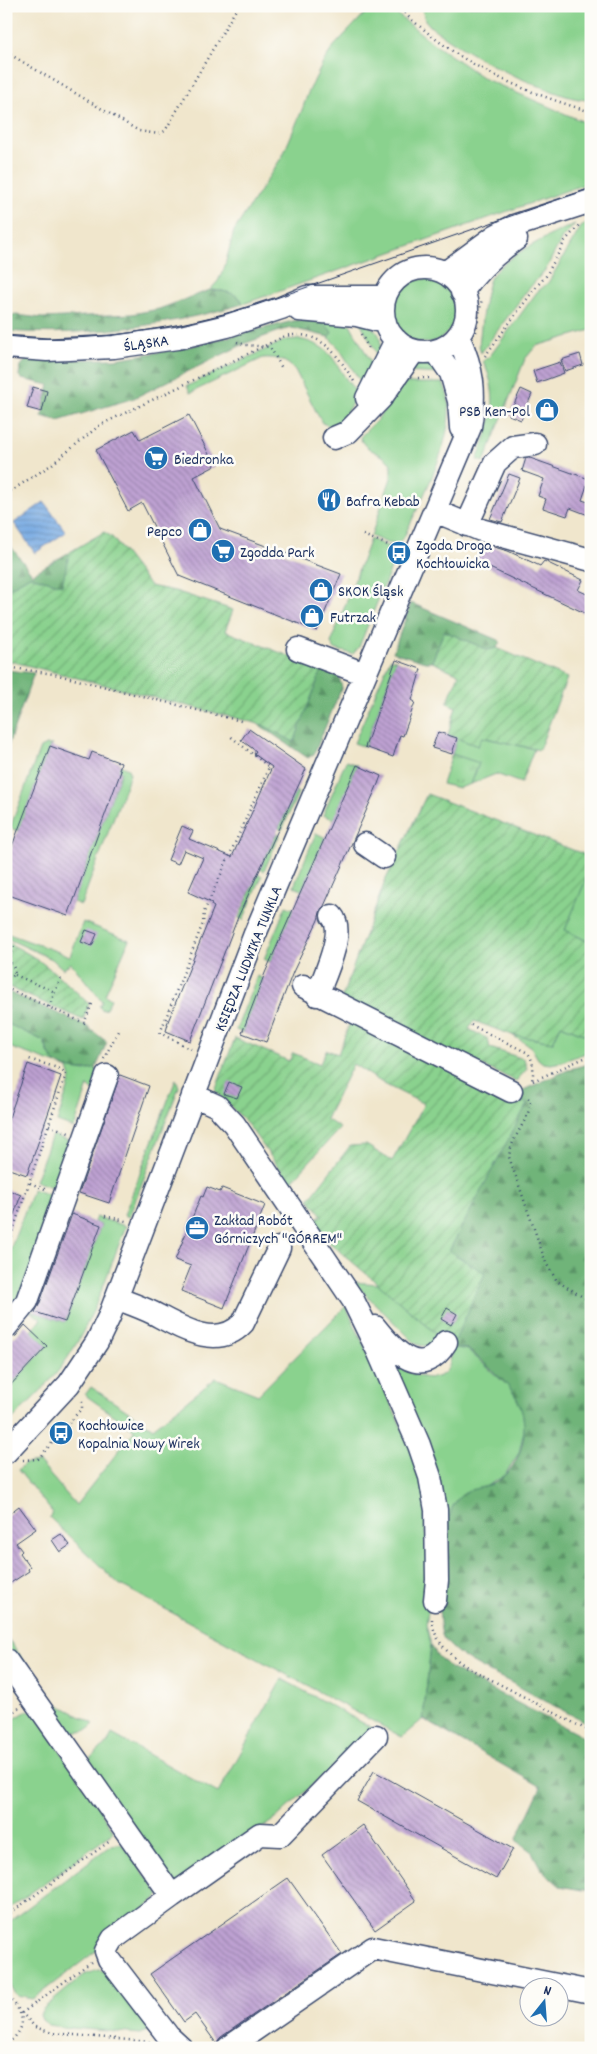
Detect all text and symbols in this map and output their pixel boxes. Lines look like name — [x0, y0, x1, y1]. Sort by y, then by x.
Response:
street label: ŚLĄSKA — [122, 330, 171, 359]
shop icon: PSB Ken-Pol — [534, 397, 560, 423]
place label: PSB Ken-Pol — [459, 401, 530, 424]
supermarket icon: Biedronka — [143, 445, 169, 471]
place label: Biedronka — [174, 449, 234, 472]
restaurant icon: Bafra Kebab — [316, 487, 342, 513]
place label: Bafra Kebab — [346, 491, 420, 514]
shop icon: Pepco — [187, 517, 213, 543]
place label: Pepco — [147, 521, 182, 544]
place label: Zgoda Droga Kochłowicka — [416, 535, 492, 576]
supermarket icon: Zgodda Park — [210, 538, 236, 564]
bus stop icon: Zgoda Droga Kochłowicka — [386, 540, 412, 566]
place label: Zgodda Park — [240, 542, 315, 565]
shop icon: SKOK Śląsk — [308, 577, 334, 603]
place label: SKOK Śląsk — [338, 581, 403, 604]
shop icon: Futrzak — [299, 603, 325, 629]
place label: Futrzak — [330, 607, 376, 630]
street label: KSIĘDZA LUDWIKA TUNKLA — [210, 882, 289, 1035]
place label: Zakład Robót Górniczych "GÓRREM" — [214, 1210, 342, 1251]
office icon: Zakład Robót Górniczych "GÓRREM" — [184, 1215, 210, 1241]
place label: Kochłowice Kopalnia Nowy Wirek — [78, 1415, 200, 1456]
bus stop icon: Kochłowice Kopalnia Nowy Wirek — [48, 1420, 74, 1446]
north arrow — [520, 1976, 570, 2026]
text: N — [541, 1981, 554, 2002]

